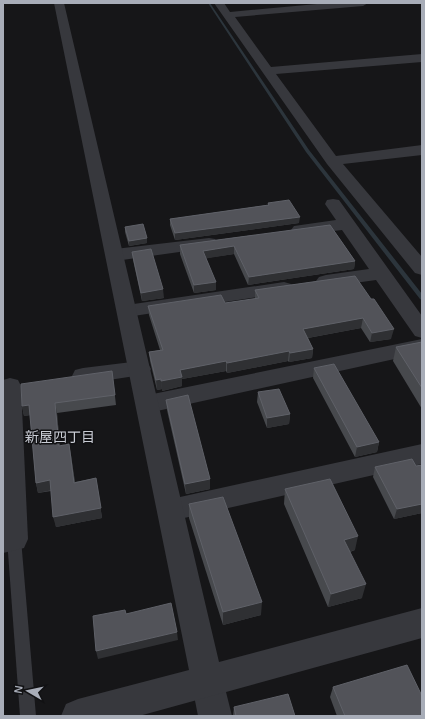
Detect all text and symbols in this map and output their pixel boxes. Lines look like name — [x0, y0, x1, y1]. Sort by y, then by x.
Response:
district label: 新屋四丁目 — [25, 429, 95, 445]
north arrow — [8, 671, 48, 711]
text: N — [12, 685, 25, 694]

